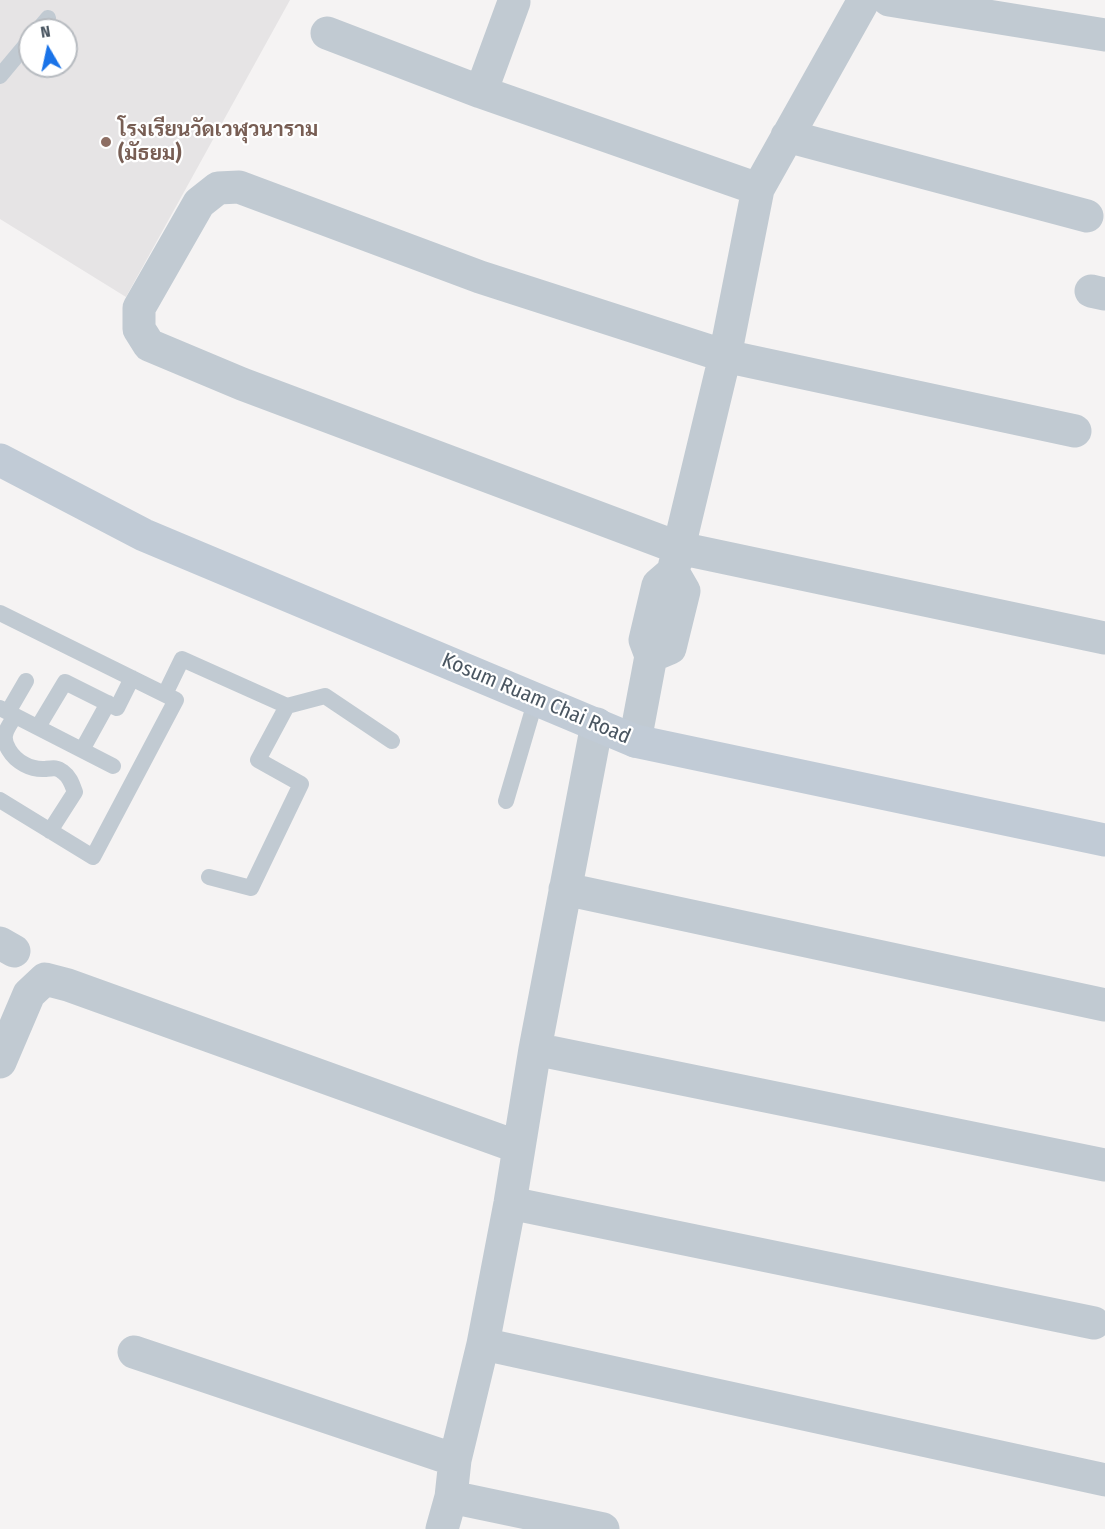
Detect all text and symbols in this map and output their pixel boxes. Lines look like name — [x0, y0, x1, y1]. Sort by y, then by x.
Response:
north arrow — [18, 18, 78, 78]
text: N — [39, 22, 52, 42]
place label: โรงเรียนวัดเวฬุวนาราม (มัธยม) — [118, 117, 318, 167]
marker: โรงเรียนวัดเวฬุวนาราม (มัธยม) — [99, 135, 113, 149]
street label: Kosum Ruam Chai Road — [438, 648, 634, 750]

